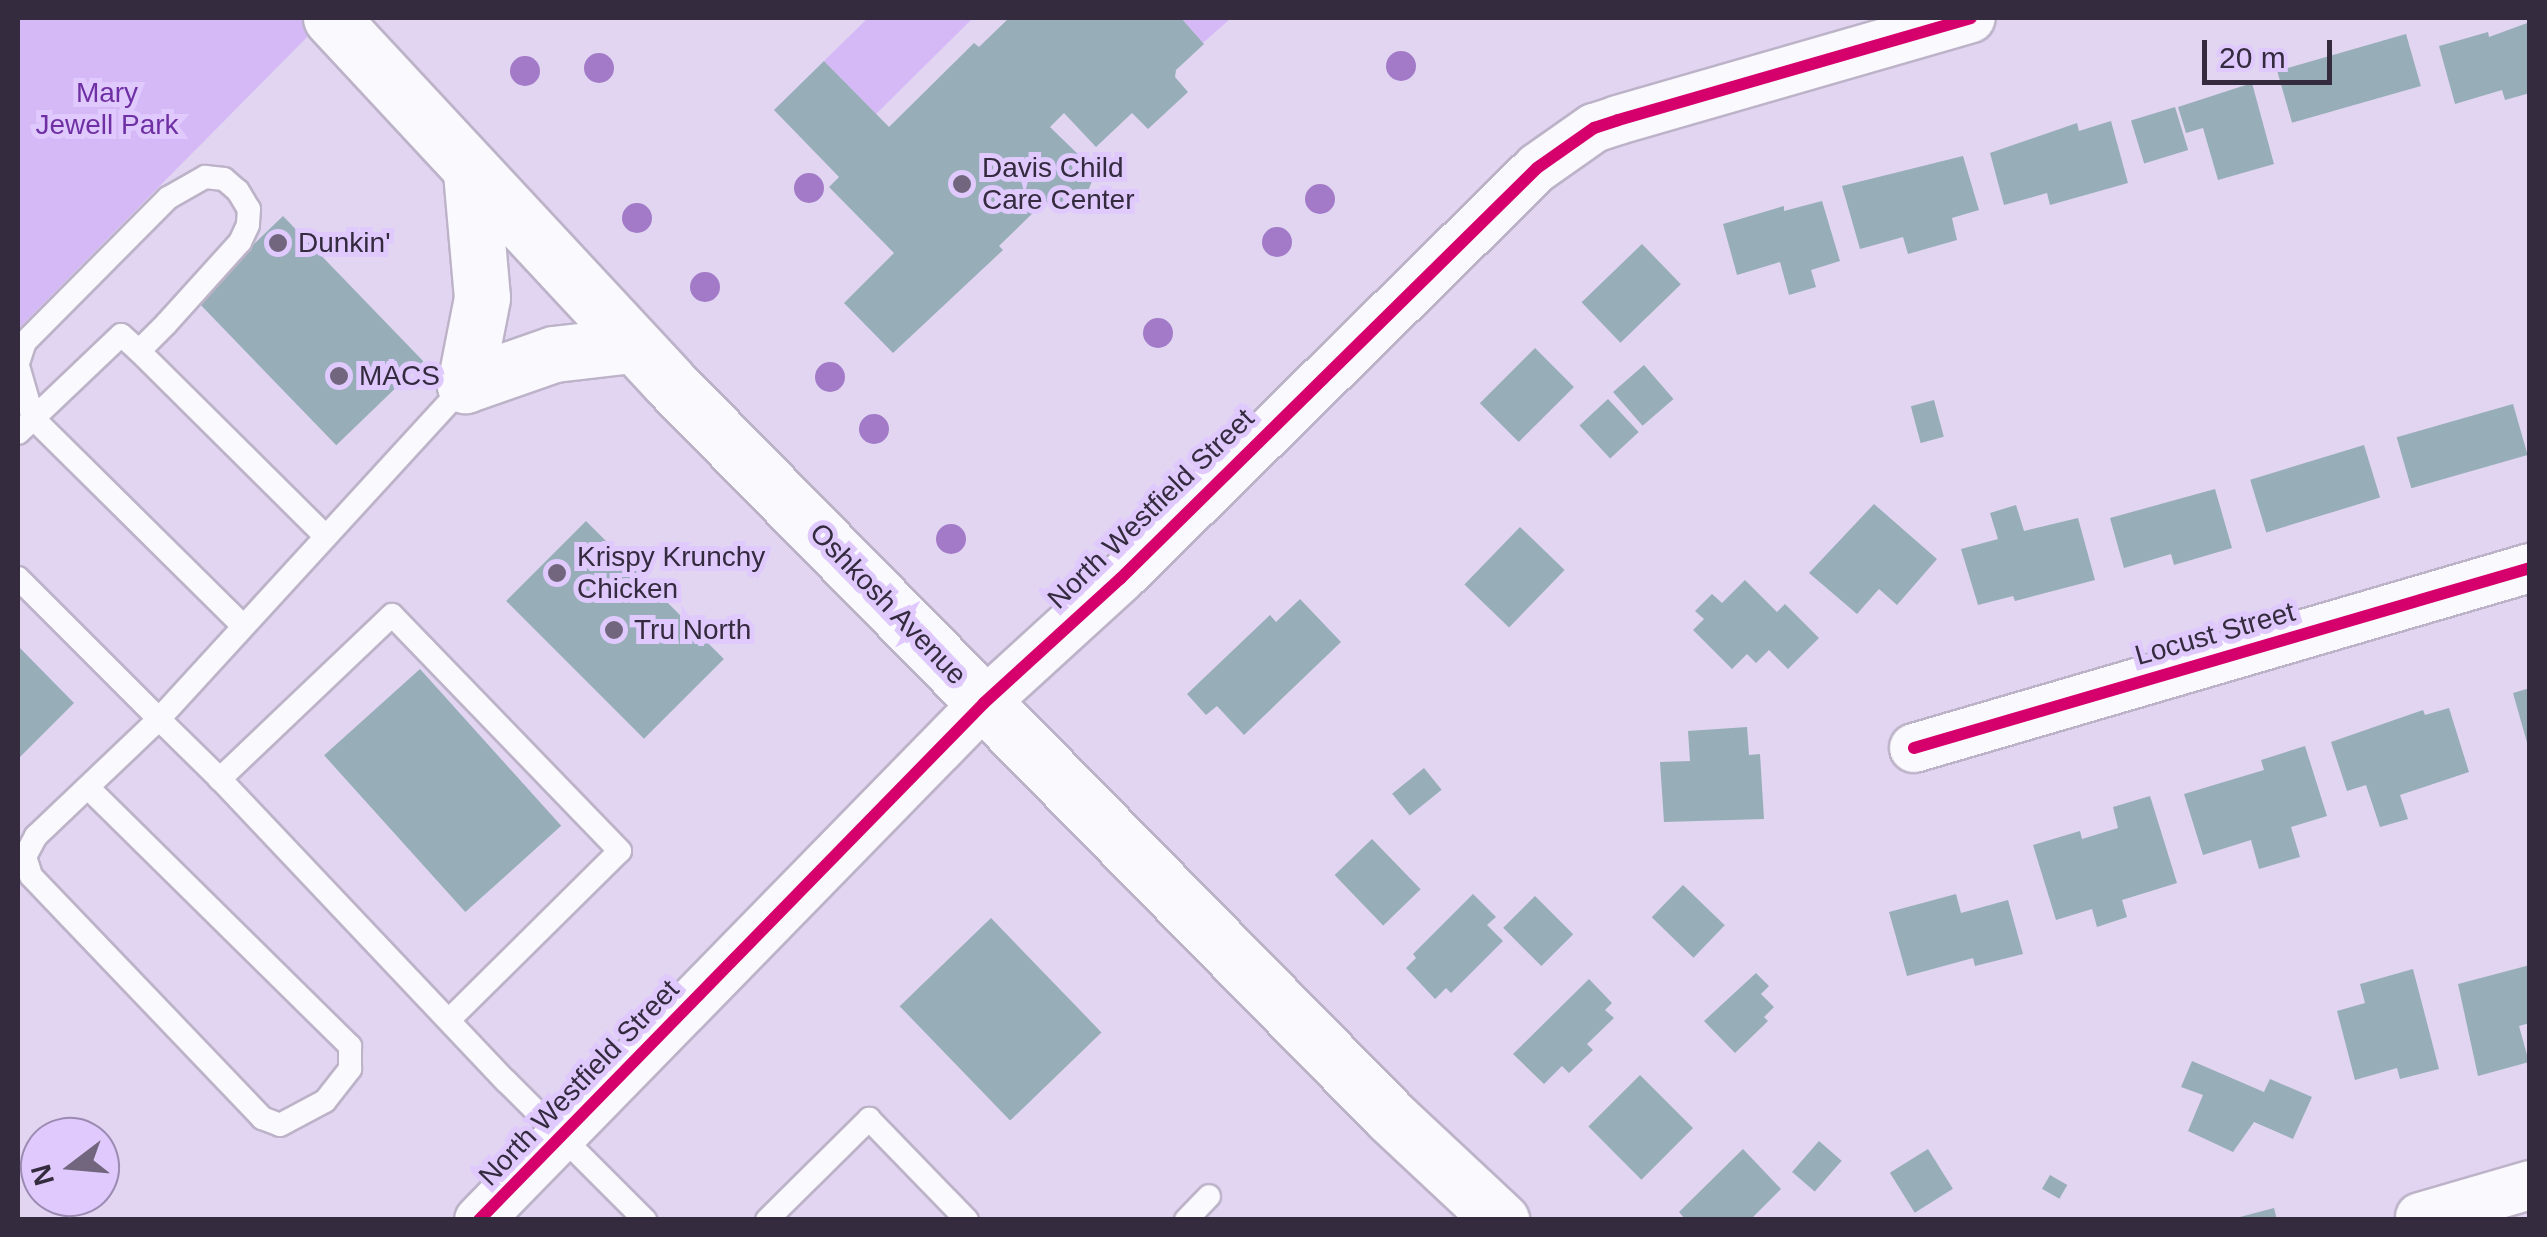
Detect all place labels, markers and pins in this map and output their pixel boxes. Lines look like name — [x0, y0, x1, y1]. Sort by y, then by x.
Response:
place label: Davis Child Care Center — [982, 151, 1135, 217]
marker: Davis Child Care Center — [951, 173, 973, 195]
place label: Dunkin' — [298, 226, 391, 260]
marker: Dunkin' — [267, 232, 289, 254]
place label: MACS — [359, 359, 440, 393]
marker: MACS — [328, 365, 350, 387]
place label: Krispy Krunchy Chicken — [577, 540, 765, 606]
marker: Krispy Krunchy Chicken — [546, 562, 568, 584]
place label: Tru North — [634, 613, 751, 647]
marker: Tru North — [603, 619, 625, 641]

